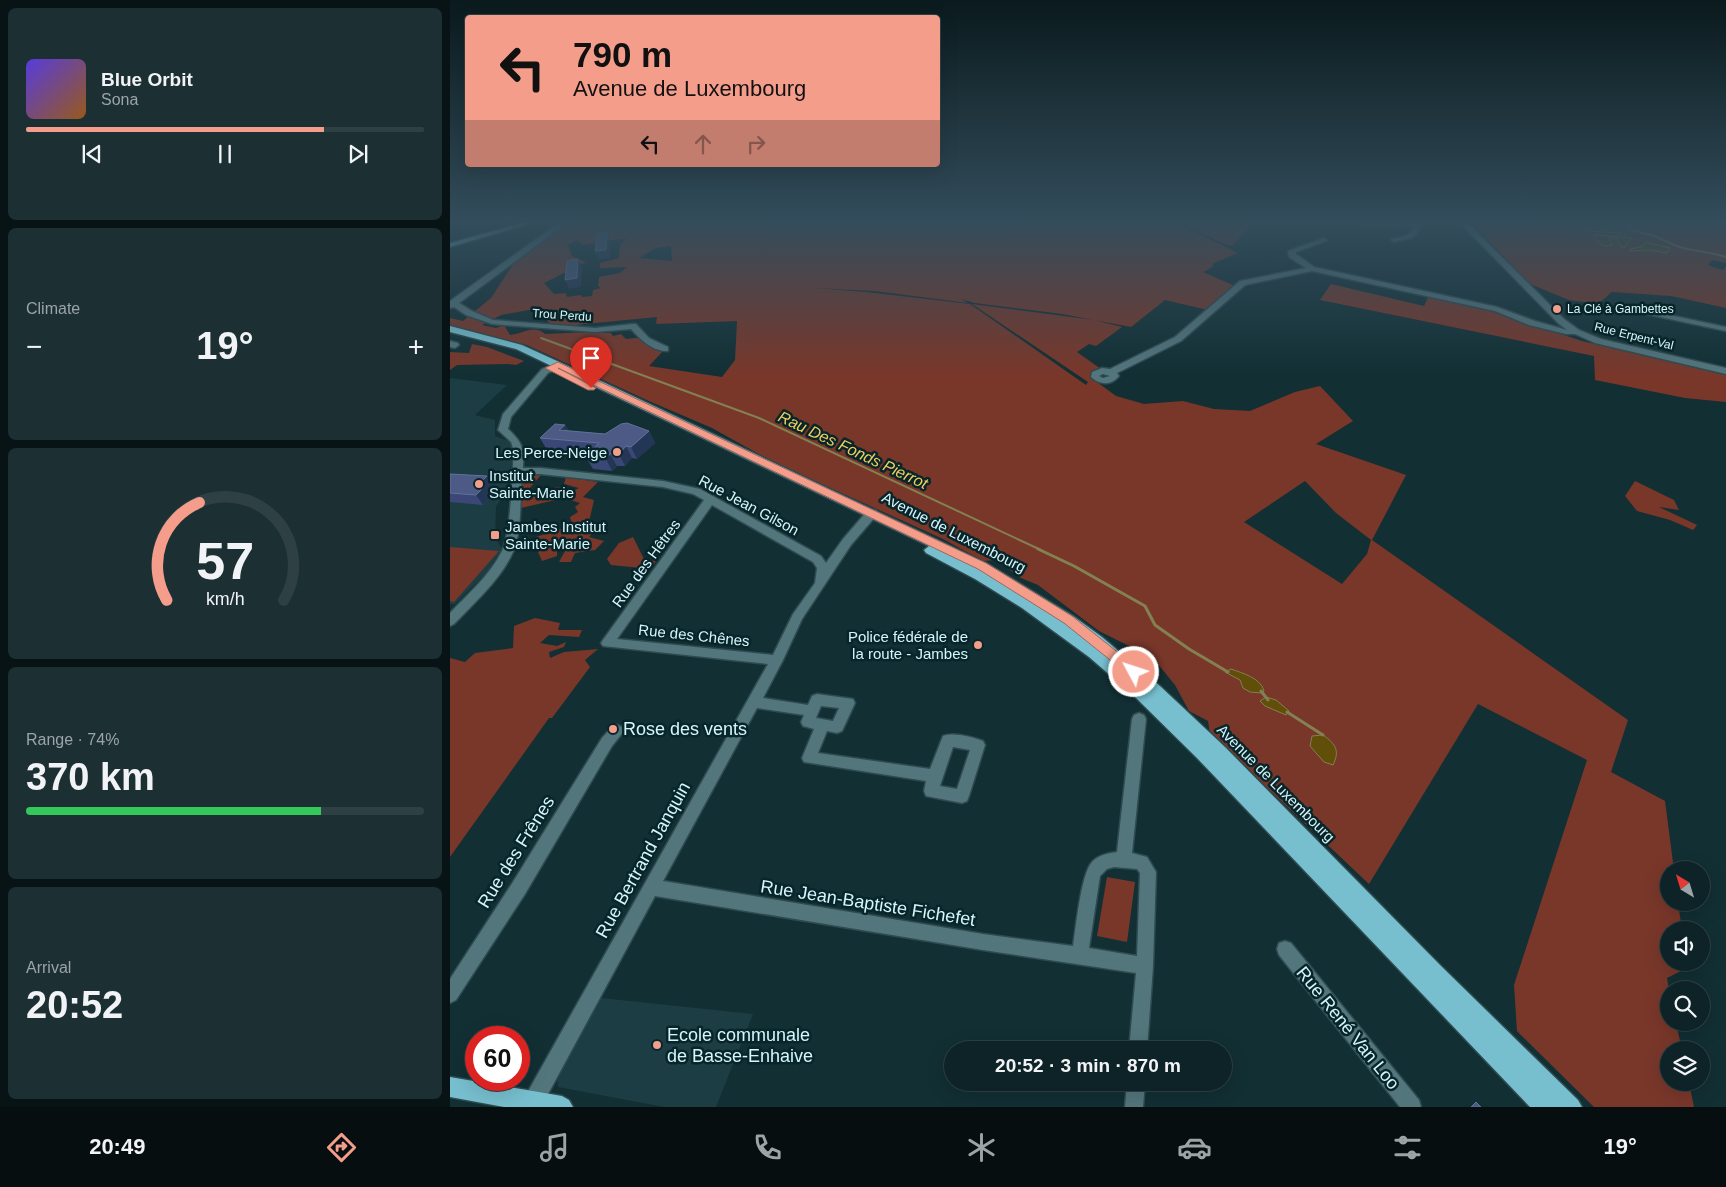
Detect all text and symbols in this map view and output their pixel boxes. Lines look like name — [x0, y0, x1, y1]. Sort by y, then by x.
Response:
icon: left — [490, 35, 555, 100]
text: 790 m — [573, 35, 672, 74]
text: Blue Orbit — [101, 69, 193, 90]
text: Avenue de Luxembourg — [573, 76, 806, 101]
text: Sona — [101, 91, 138, 108]
icon: left — [636, 130, 664, 158]
icon: ahead — [689, 130, 717, 158]
icon: right — [742, 130, 770, 158]
icon: previous — [78, 140, 106, 168]
icon: pause — [211, 140, 239, 168]
icon: next — [344, 140, 372, 168]
text: Climate — [26, 300, 80, 317]
place label: La Clé à Gambettes — [1567, 302, 1674, 316]
marker: La Clé à Gambettes — [1551, 303, 1563, 315]
street label: Trou Perdu — [532, 306, 592, 324]
street label: Rue Erpent-Val — [1593, 319, 1675, 353]
text: 19° — [196, 325, 254, 367]
text: − — [26, 331, 42, 362]
text: + — [408, 331, 424, 362]
pin — [570, 337, 612, 388]
icon: arrive — [577, 344, 605, 372]
water label: Rau Des Fonds Pierrot — [776, 408, 931, 492]
place label: Les Perce-Neige — [495, 444, 607, 461]
marker: Les Perce-Neige — [611, 446, 623, 458]
place label: Institut Sainte-Marie — [489, 467, 574, 501]
street label: Rue Jean Gilson — [696, 471, 802, 539]
marker: Institut Sainte-Marie — [473, 478, 485, 490]
street label: Avenue de Luxembourg — [879, 488, 1029, 576]
street label: Rue des Hêtres — [608, 516, 684, 610]
place label: Jambes Institut Sainte-Marie — [505, 518, 607, 552]
marker: Jambes Institut Sainte-Marie — [489, 529, 501, 541]
text: 57 — [196, 532, 254, 590]
text: km/h — [206, 589, 244, 609]
street label: Rue des Chênes — [638, 621, 750, 649]
place label: Police fédérale de la route - Jambes — [848, 628, 968, 662]
marker: Police fédérale de la route - Jambes — [972, 639, 984, 651]
position arrow — [1107, 645, 1159, 697]
place label: Rose des vents — [623, 719, 747, 739]
street label: Avenue de Luxembourg — [1214, 721, 1338, 845]
marker: Rose des vents — [607, 723, 619, 735]
text: Range · 74% — [26, 731, 119, 748]
text: 370 km — [26, 756, 155, 798]
street label: Rue Bertrand Janquin — [592, 779, 694, 941]
street label: Rue des Frênes — [474, 792, 558, 912]
north arrow — [1660, 861, 1710, 911]
map controls — [1660, 861, 1710, 1091]
street label: Rue Jean-Baptiste Fichefet — [759, 876, 977, 930]
button: sound — [1660, 921, 1710, 971]
text: Arrival — [26, 959, 71, 976]
street label: Rue René Van Loo — [1292, 963, 1404, 1093]
button: search — [1660, 981, 1710, 1031]
text: 20:52 — [26, 984, 123, 1026]
place label: Ecole communale de Basse-Enhaive — [667, 1025, 813, 1066]
speed limit sign: 60 — [465, 1026, 530, 1091]
marker: Ecole communale de Basse-Enhaive — [651, 1039, 663, 1051]
button: layers — [1660, 1041, 1710, 1091]
text: 20:52 · 3 min · 870 m — [995, 1055, 1181, 1076]
icon: directions — [324, 1130, 359, 1165]
icon: music — [537, 1130, 572, 1165]
icon: phone — [750, 1130, 785, 1165]
icon: climate — [964, 1130, 999, 1165]
icon: car — [1177, 1130, 1212, 1165]
icon: filters — [1390, 1130, 1425, 1165]
text: 20:49 — [89, 1134, 145, 1159]
text: 19° — [1604, 1134, 1637, 1159]

